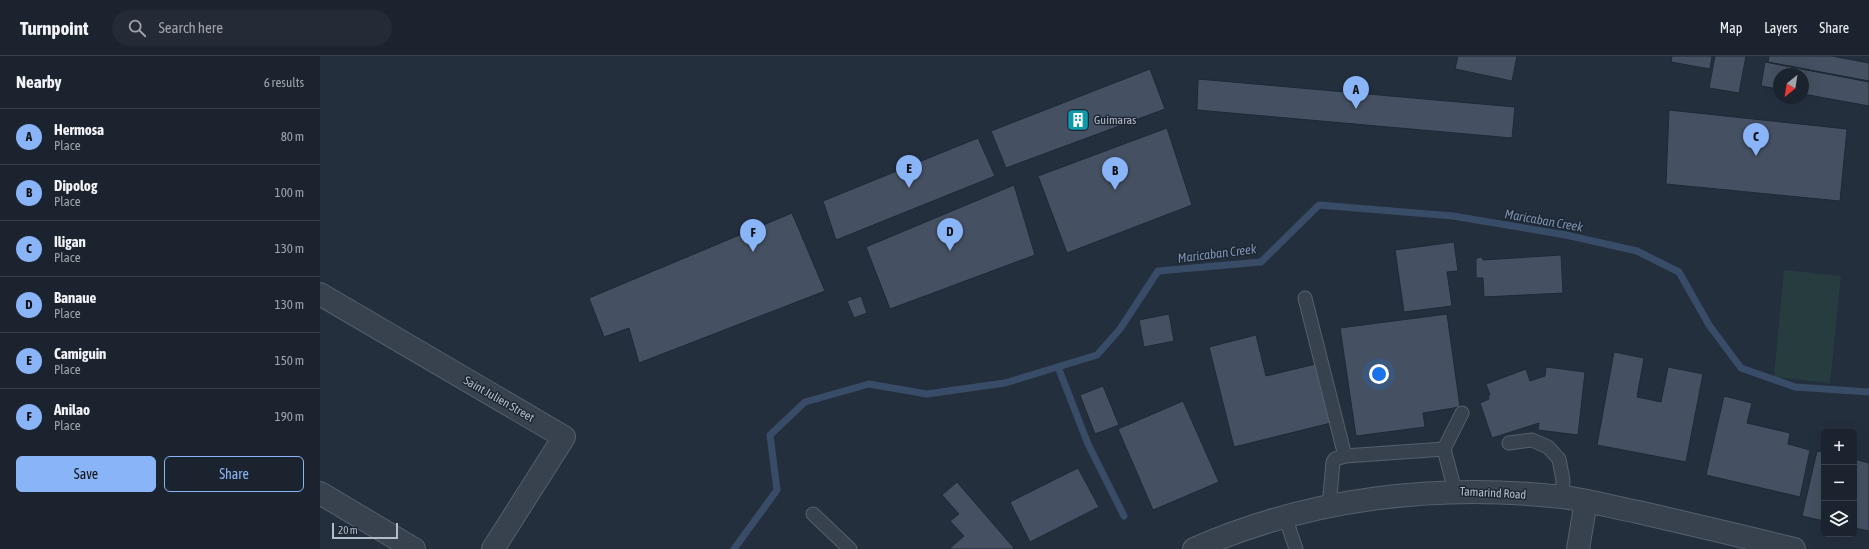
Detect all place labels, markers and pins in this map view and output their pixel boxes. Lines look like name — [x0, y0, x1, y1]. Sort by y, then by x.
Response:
pin: A — [1343, 76, 1369, 109]
building icon: Guimaras — [1065, 107, 1091, 133]
place label: Guimaras — [1094, 113, 1136, 127]
pin: C — [1743, 123, 1769, 156]
pin: E — [896, 155, 922, 188]
pin: B — [1102, 157, 1128, 190]
pin: D — [937, 218, 963, 251]
pin: F — [740, 219, 766, 252]

